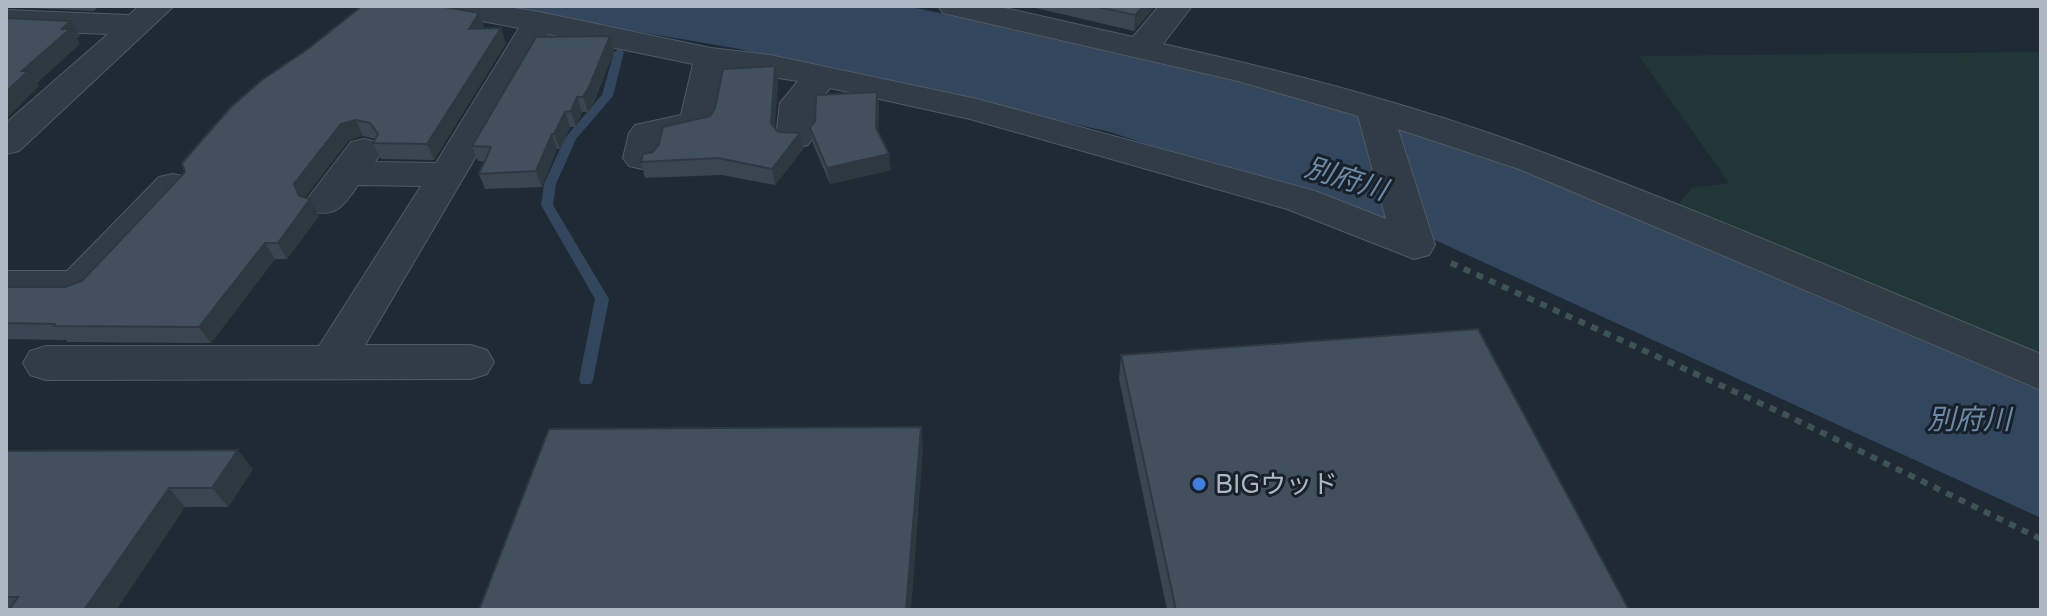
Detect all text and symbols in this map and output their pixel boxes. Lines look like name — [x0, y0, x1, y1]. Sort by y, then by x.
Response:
water label: 別府川 — [1301, 150, 1394, 208]
water label: 別府川 — [1927, 403, 2014, 437]
place label: BIGウッド — [1215, 469, 1338, 500]
marker: BIGウッド — [1190, 475, 1208, 493]

